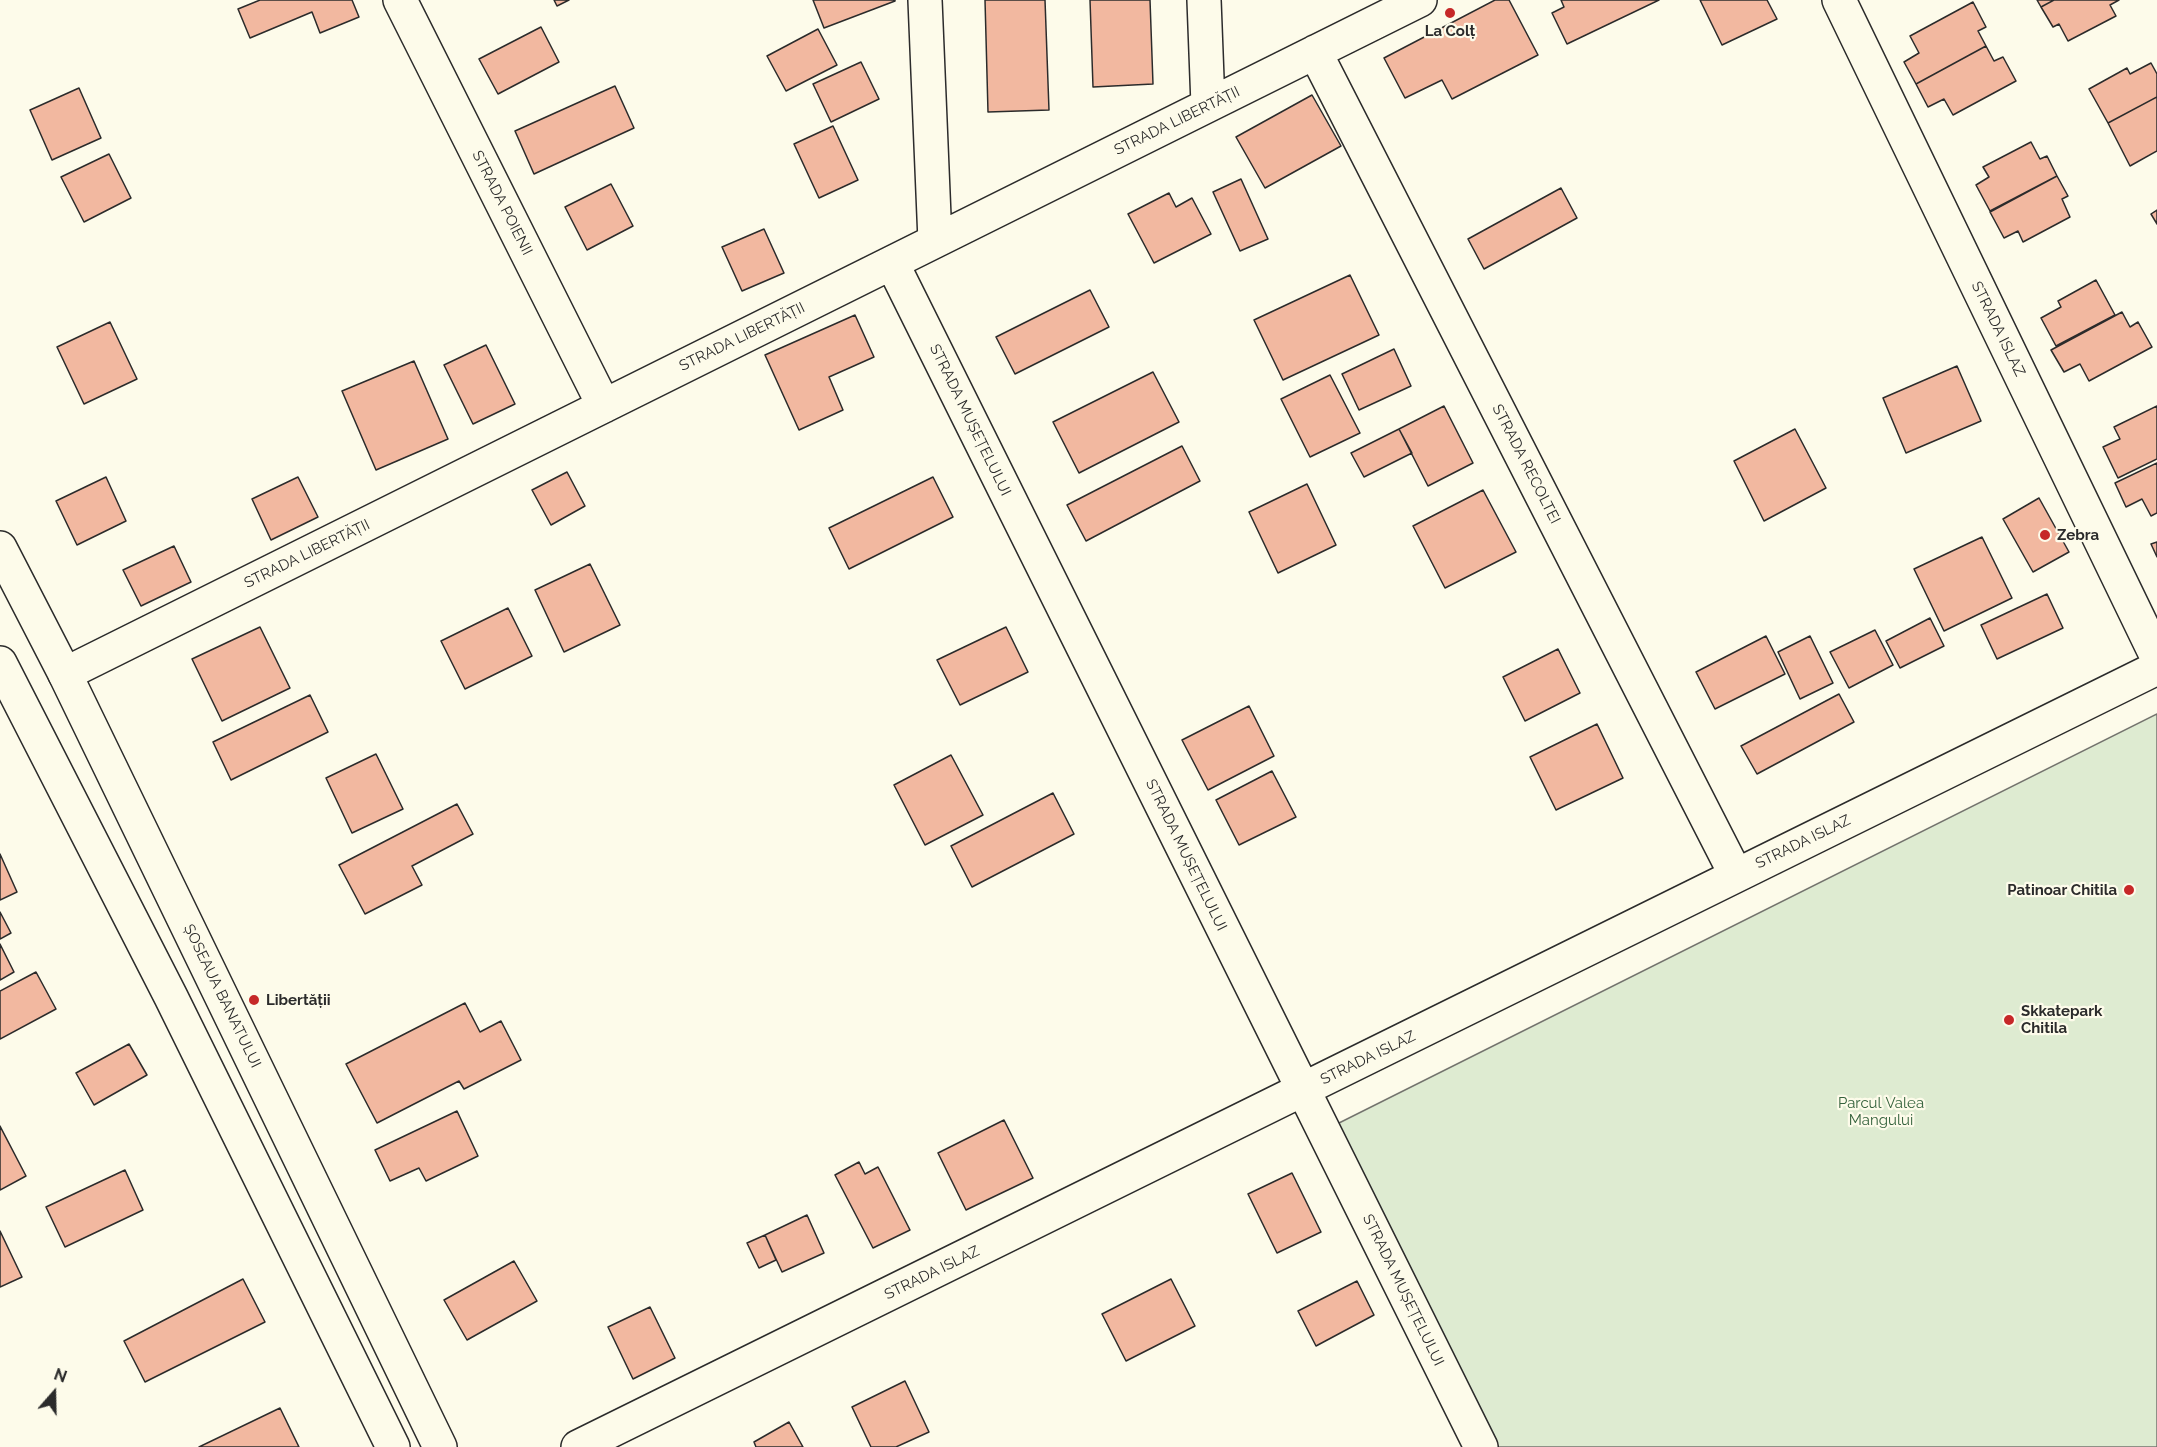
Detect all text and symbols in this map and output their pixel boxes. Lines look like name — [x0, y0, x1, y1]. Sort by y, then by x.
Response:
marker: La Colț — [1443, 6, 1457, 20]
place label: La Colț — [1425, 22, 1475, 40]
street label: STRADA LIBERTĂȚII — [1111, 83, 1243, 159]
street label: STRADA POIENII — [468, 148, 536, 258]
street label: STRADA ISLAZ — [1967, 279, 2029, 379]
street label: STRADA LIBERTĂȚII — [676, 299, 808, 375]
street label: STRADA MUȘEȚELULUI — [925, 341, 1015, 499]
street label: STRADA RECOLTEI — [1488, 401, 1564, 527]
street label: STRADA LIBERTĂȚII — [241, 516, 373, 592]
place label: Zebra — [2057, 526, 2099, 544]
marker: Zebra — [2038, 528, 2052, 542]
street label: STRADA MUȘEȚELULUI — [1141, 776, 1231, 934]
street label: STRADA ISLAZ — [1753, 811, 1853, 873]
place label: Patinoar Chitila — [2007, 881, 2117, 899]
marker: Patinoar Chitila — [2122, 883, 2136, 897]
street label: ȘOSEAUA BANATULUI — [179, 921, 265, 1071]
place label: Libertății — [266, 991, 331, 1009]
marker: Libertății — [247, 993, 261, 1007]
place label: Skkatepark Chitila — [2021, 1002, 2102, 1037]
marker: Skkatepark Chitila — [2002, 1013, 2016, 1027]
street label: STRADA ISLAZ — [1318, 1027, 1418, 1089]
park label: Parcul Valea Mangului — [1838, 1094, 1924, 1129]
street label: STRADA MUȘEȚELULUI — [1358, 1211, 1448, 1369]
street label: STRADA ISLAZ — [882, 1242, 982, 1304]
north arrow — [24, 1363, 84, 1423]
text: N — [51, 1365, 69, 1387]

